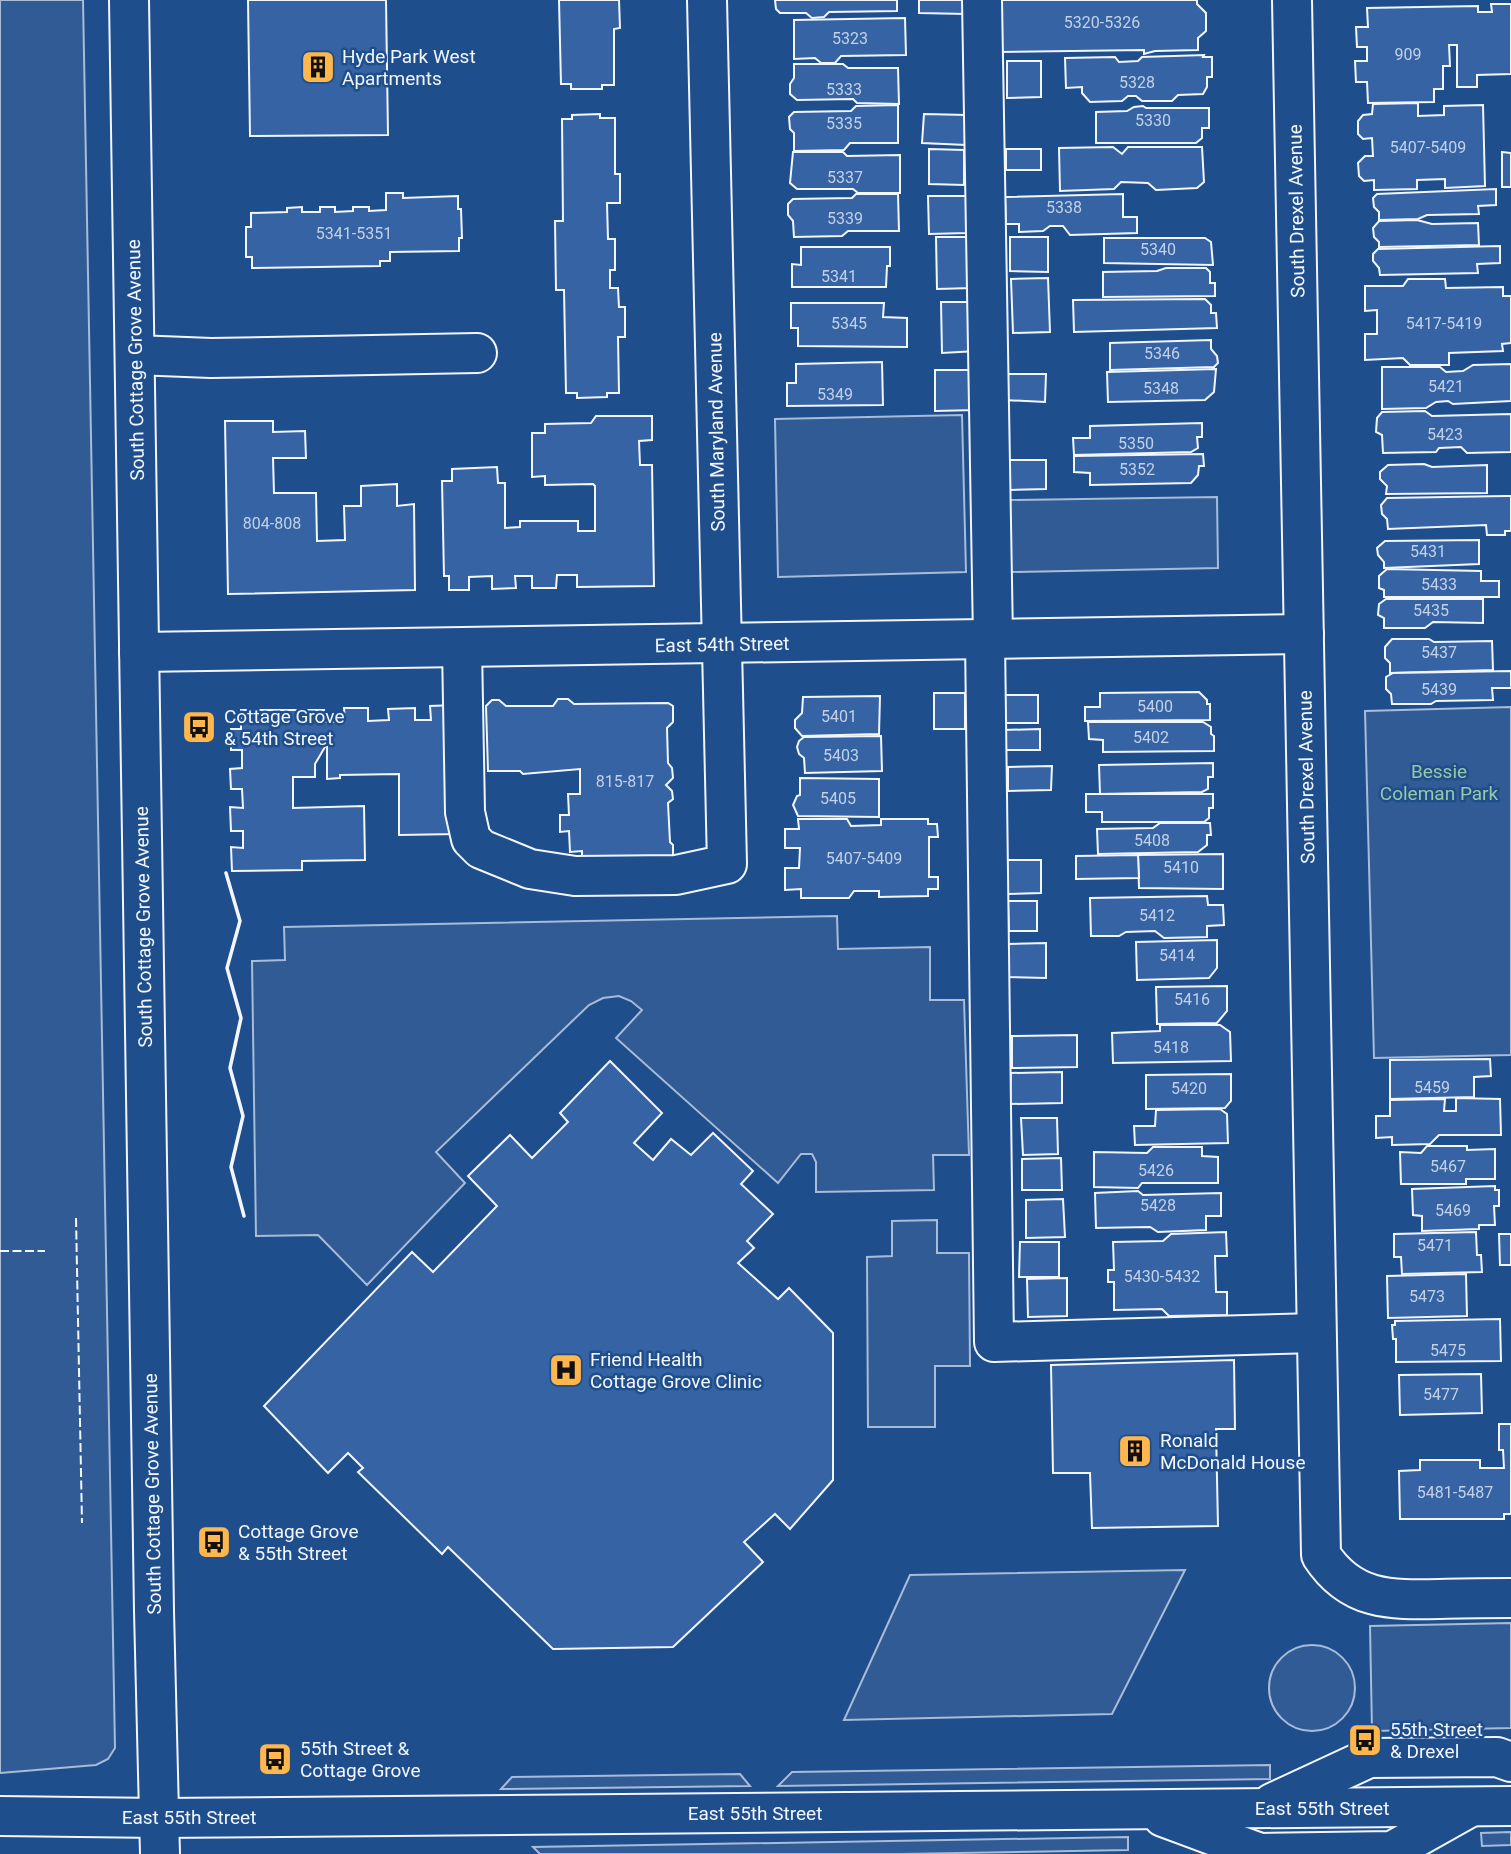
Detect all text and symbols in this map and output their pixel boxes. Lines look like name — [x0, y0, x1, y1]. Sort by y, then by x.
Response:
house number: 5320-5326 — [1064, 13, 1140, 32]
house number: 5323 — [832, 29, 868, 48]
place label: Hyde Park West Apartments — [342, 45, 476, 90]
house number: 909 — [1395, 45, 1421, 64]
building icon: Hyde Park West Apartments — [299, 48, 337, 86]
house number: 5328 — [1119, 73, 1155, 92]
house number: 5333 — [826, 80, 862, 99]
house number: 5330 — [1135, 111, 1171, 130]
house number: 5335 — [826, 114, 862, 133]
street label: South Drexel Avenue — [1283, 124, 1310, 298]
house number: 5407-5409 — [1390, 138, 1466, 157]
house number: 5337 — [827, 168, 863, 187]
house number: 5338 — [1046, 198, 1082, 217]
house number: 5339 — [827, 209, 863, 228]
house number: 5341-5351 — [316, 224, 392, 243]
street label: South Cottage Grove Avenue — [122, 239, 149, 481]
house number: 5340 — [1140, 240, 1176, 259]
house number: 5341 — [821, 267, 857, 286]
house number: 5345 — [831, 314, 867, 333]
house number: 5417-5419 — [1406, 314, 1482, 333]
street label: South Maryland Avenue — [703, 332, 730, 532]
house number: 5346 — [1144, 344, 1180, 363]
house number: 5421 — [1428, 377, 1464, 396]
house number: 5348 — [1143, 379, 1179, 398]
house number: 5349 — [817, 385, 853, 404]
house number: 5423 — [1427, 425, 1463, 444]
house number: 5350 — [1118, 434, 1154, 453]
house number: 5352 — [1119, 460, 1155, 479]
house number: 804-808 — [243, 514, 301, 533]
house number: 5431 — [1410, 542, 1446, 561]
house number: 5433 — [1421, 575, 1457, 594]
house number: 5435 — [1413, 601, 1449, 620]
street label: East 54th Street — [654, 632, 790, 657]
house number: 5437 — [1421, 643, 1457, 662]
house number: 5439 — [1421, 680, 1457, 699]
street label: South Drexel Avenue — [1293, 690, 1320, 864]
house number: 5400 — [1137, 697, 1173, 716]
place label: Cottage Grove & 54th Street — [224, 705, 344, 750]
house number: 5401 — [821, 707, 857, 726]
bus stop icon: Cottage Grove & 54th Street — [180, 708, 218, 746]
house number: 5402 — [1133, 728, 1169, 747]
house number: 5403 — [823, 746, 859, 765]
park label: Bessie Coleman Park — [1380, 760, 1499, 805]
house number: 815-817 — [596, 772, 654, 791]
house number: 5405 — [820, 789, 856, 808]
street label: South Cottage Grove Avenue — [130, 806, 157, 1048]
house number: 5408 — [1134, 831, 1170, 850]
house number: 5407-5409 — [826, 849, 902, 868]
house number: 5410 — [1163, 858, 1199, 877]
house number: 5412 — [1139, 906, 1175, 925]
house number: 5414 — [1159, 946, 1195, 965]
house number: 5416 — [1174, 990, 1210, 1009]
house number: 5418 — [1153, 1038, 1189, 1057]
house number: 5459 — [1414, 1078, 1450, 1097]
house number: 5420 — [1171, 1079, 1207, 1098]
house number: 5467 — [1430, 1157, 1466, 1176]
house number: 5426 — [1138, 1161, 1174, 1180]
house number: 5428 — [1140, 1196, 1176, 1215]
house number: 5469 — [1435, 1201, 1471, 1220]
house number: 5471 — [1417, 1236, 1453, 1255]
house number: 5430-5432 — [1124, 1267, 1200, 1286]
house number: 5473 — [1409, 1287, 1445, 1306]
house number: 5475 — [1430, 1341, 1466, 1360]
place label: Friend Health Cottage Grove Clinic — [590, 1348, 762, 1393]
hospital icon: Friend Health Cottage Grove Clinic — [547, 1351, 585, 1389]
street label: South Cottage Grove Avenue — [139, 1373, 166, 1615]
house number: 5477 — [1423, 1385, 1459, 1404]
place label: Ronald McDonald House — [1160, 1429, 1305, 1474]
building icon: Ronald McDonald House — [1116, 1432, 1154, 1470]
house number: 5481-5487 — [1417, 1483, 1493, 1502]
place label: Cottage Grove & 55th Street — [238, 1520, 358, 1565]
bus stop icon: Cottage Grove & 55th Street — [195, 1523, 233, 1561]
place label: 55th Street & Drexel — [1390, 1718, 1483, 1763]
bus stop icon: 55th Street & Drexel — [1346, 1721, 1384, 1759]
place label: 55th Street & Cottage Grove — [300, 1737, 420, 1782]
bus stop icon: 55th Street & Cottage Grove — [256, 1740, 294, 1778]
street label: East 55th Street — [1255, 1797, 1389, 1820]
street label: East 55th Street — [688, 1802, 822, 1825]
street label: East 55th Street — [122, 1806, 256, 1829]

